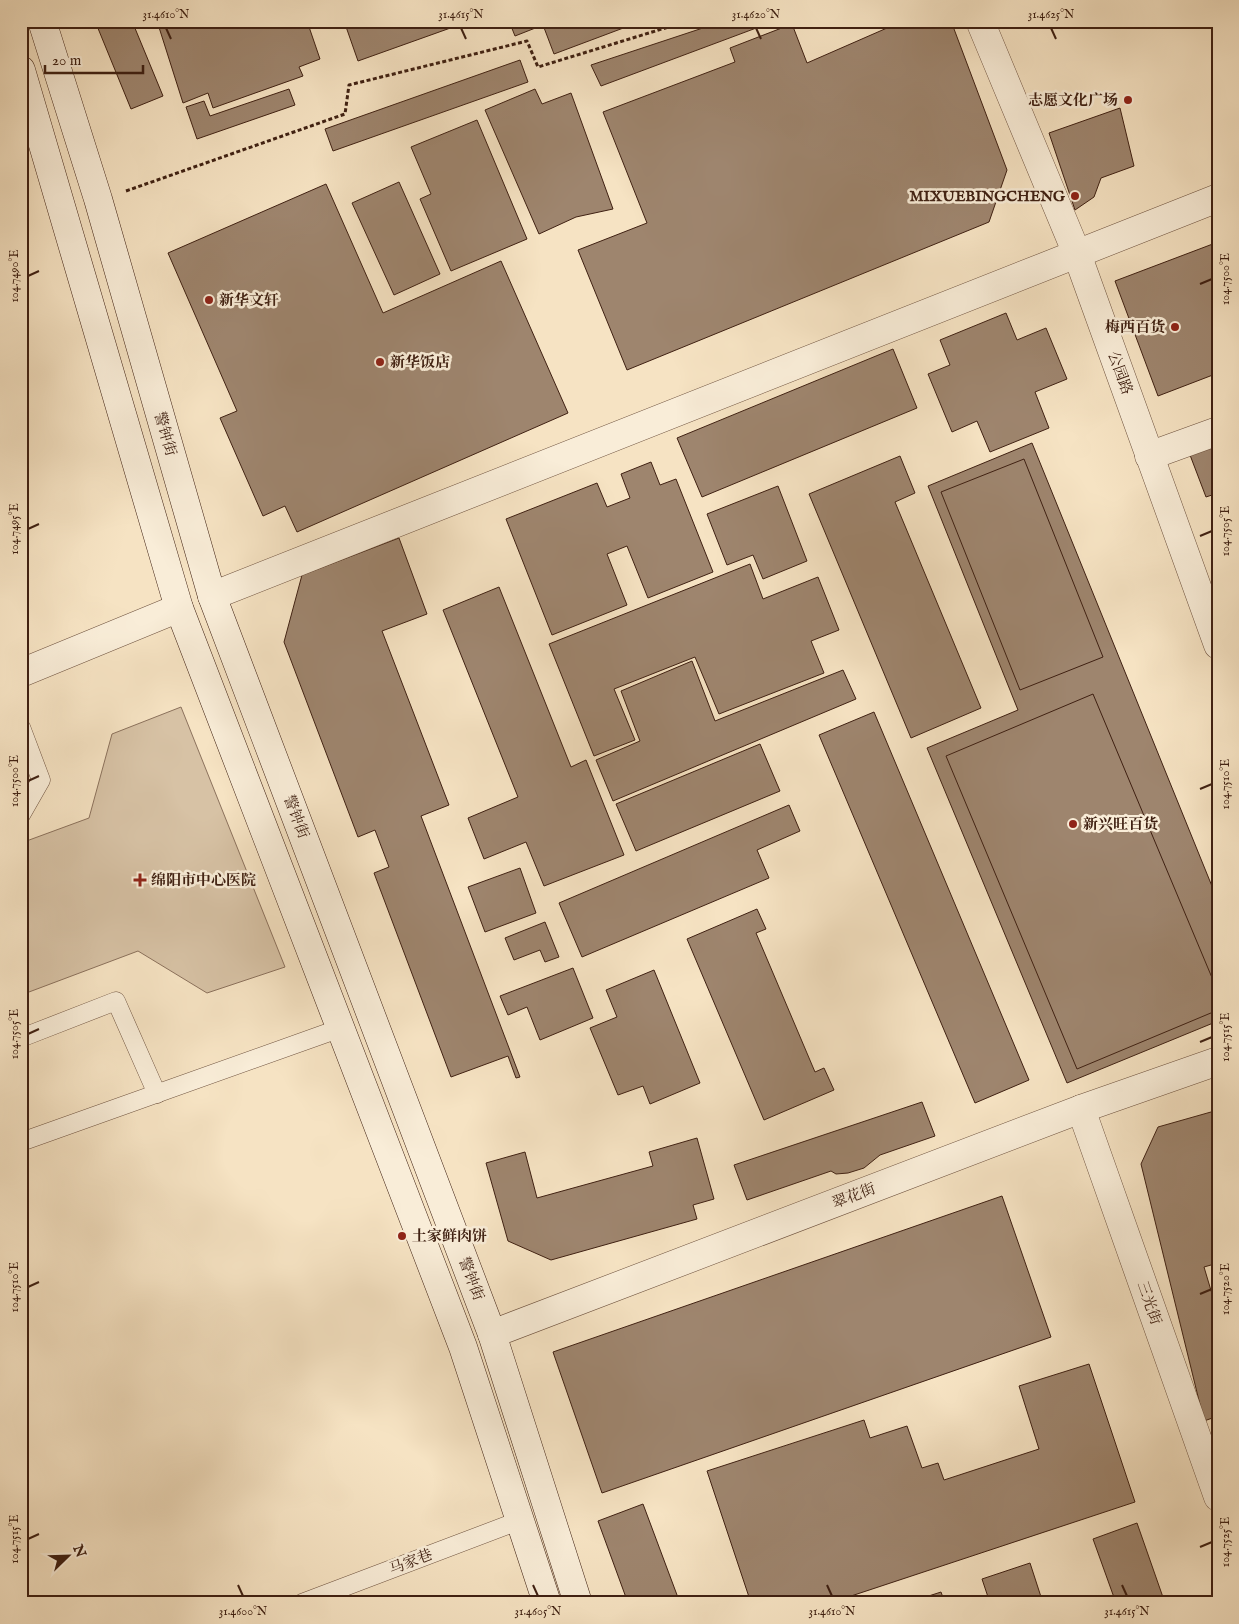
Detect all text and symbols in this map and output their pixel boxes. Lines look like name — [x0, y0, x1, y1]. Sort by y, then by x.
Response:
text: 31.4610°N — [143, 7, 190, 22]
text: 31.4615°N — [438, 7, 484, 22]
text: 31.4620°N — [732, 7, 781, 22]
text: 31.4625°N — [1028, 7, 1075, 22]
scale bar — [45, 42, 142, 74]
text: 20 m — [52, 51, 82, 70]
place label: 志愿文化广场 — [1028, 91, 1118, 110]
marker: 志愿文化广场 — [1122, 94, 1134, 106]
place label: MIXUEBINGCHENG — [910, 187, 1066, 206]
marker: MIXUEBINGCHENG — [1069, 190, 1081, 202]
text: 104.7490°E — [7, 249, 22, 303]
text: 104.7500°E — [1218, 253, 1233, 305]
place label: 新华文轩 — [219, 291, 279, 310]
marker: 新华文轩 — [203, 294, 215, 306]
place label: 梅西百货 — [1105, 318, 1165, 337]
marker: 梅西百货 — [1169, 321, 1181, 333]
street label: 公园路 — [1103, 349, 1137, 397]
place label: 新华饭店 — [390, 353, 450, 372]
marker: 新华饭店 — [374, 356, 386, 368]
street label: 警钟街 — [150, 410, 180, 458]
text: 104.7495°E — [7, 503, 22, 555]
text: 104.7505°E — [1218, 506, 1233, 556]
text: 104.7500°E — [7, 755, 22, 807]
text: 104.7510°E — [1218, 759, 1233, 809]
street label: 警钟街 — [279, 793, 313, 841]
place label: 新兴旺百货 — [1083, 815, 1158, 834]
marker: 新兴旺百货 — [1067, 818, 1079, 830]
place label: 绵阳市中心医院 — [151, 871, 256, 890]
marker: 绵阳市中心医院 — [133, 873, 147, 887]
text: 104.7505°E — [7, 1009, 22, 1059]
text: 104.7515°E — [1218, 1012, 1233, 1062]
street label: 翠花街 — [830, 1179, 878, 1213]
place label: 土家鲜肉饼 — [412, 1227, 487, 1246]
marker: 土家鲜肉饼 — [396, 1230, 408, 1242]
street label: 警钟街 — [454, 1255, 488, 1303]
text: 104.7510°E — [7, 1262, 22, 1312]
text: 104.7520°E — [1218, 1263, 1233, 1315]
street label: 三光街 — [1133, 1279, 1165, 1327]
text: 104.7515°E — [7, 1514, 22, 1564]
text: 104.7525°E — [1218, 1517, 1233, 1567]
north arrow — [42, 1532, 92, 1582]
text: N — [68, 1541, 90, 1560]
street label: 马家巷 — [387, 1545, 435, 1579]
text: 31.4600°N — [219, 1604, 268, 1619]
text: 31.4605°N — [515, 1604, 562, 1619]
text: 31.4610°N — [809, 1604, 856, 1619]
text: 31.4615°N — [1104, 1604, 1150, 1619]

